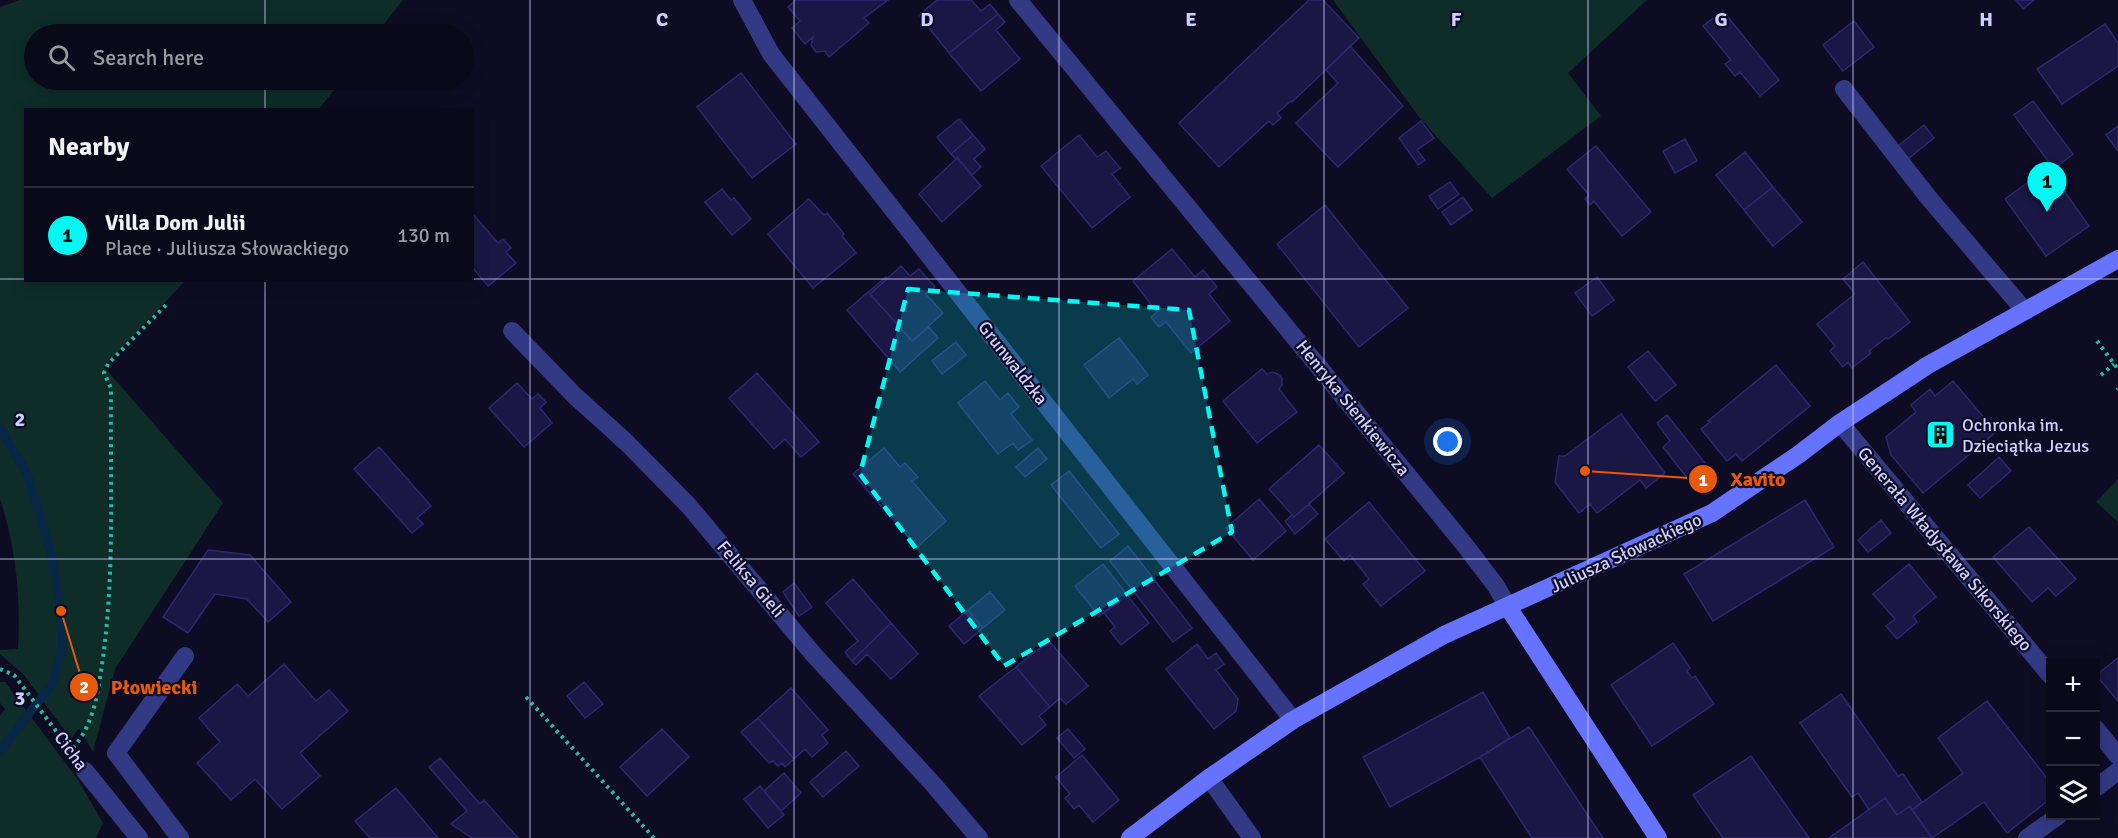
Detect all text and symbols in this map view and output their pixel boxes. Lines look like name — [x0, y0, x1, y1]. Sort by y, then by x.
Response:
text: C — [656, 7, 668, 32]
text: D — [920, 7, 934, 32]
text: E — [1185, 7, 1197, 32]
text: F — [1451, 7, 1462, 32]
text: G — [1714, 7, 1728, 32]
text: H — [1979, 7, 1993, 32]
search box — [24, 24, 474, 90]
icon: search — [45, 41, 78, 74]
text: Search here — [93, 44, 204, 71]
text: Nearby — [48, 131, 129, 163]
pin: 1 — [2028, 162, 2066, 212]
text: Villa Dom Julii — [105, 209, 246, 236]
text: 1 — [62, 223, 73, 248]
text: 130 m — [397, 223, 450, 248]
text: Place · Juliusza Słowackiego — [105, 236, 349, 261]
street label: Grunwaldzka — [973, 317, 1053, 409]
street label: Henryka Sienkiewicza — [1291, 336, 1415, 480]
text: 2 — [15, 407, 25, 432]
place label: Ochronka im. Dzieciątka Jezus — [1962, 414, 2089, 457]
building icon: Ochronka im. Dzieciątka Jezus — [1925, 419, 1957, 451]
your location — [1433, 427, 1462, 456]
street label: Generała Władysława Sikorskiego — [1853, 442, 2037, 656]
callout: Xavito — [1688, 460, 1797, 498]
text: Xavito — [1731, 467, 1785, 492]
text: 1 — [1698, 469, 1708, 491]
street label: Juliusza Słowackiego — [1547, 508, 1705, 598]
street label: Feliksa Gieli — [713, 536, 789, 622]
map controls — [2046, 658, 2100, 820]
button: + — [2046, 658, 2100, 712]
callout: Płowiecki — [69, 668, 209, 706]
text: Płowiecki — [111, 675, 197, 700]
text: 2 — [79, 676, 89, 698]
text: 3 — [15, 686, 25, 711]
button: − — [2046, 712, 2100, 766]
street label: Cicha — [49, 727, 93, 775]
button: layers — [2046, 766, 2100, 820]

